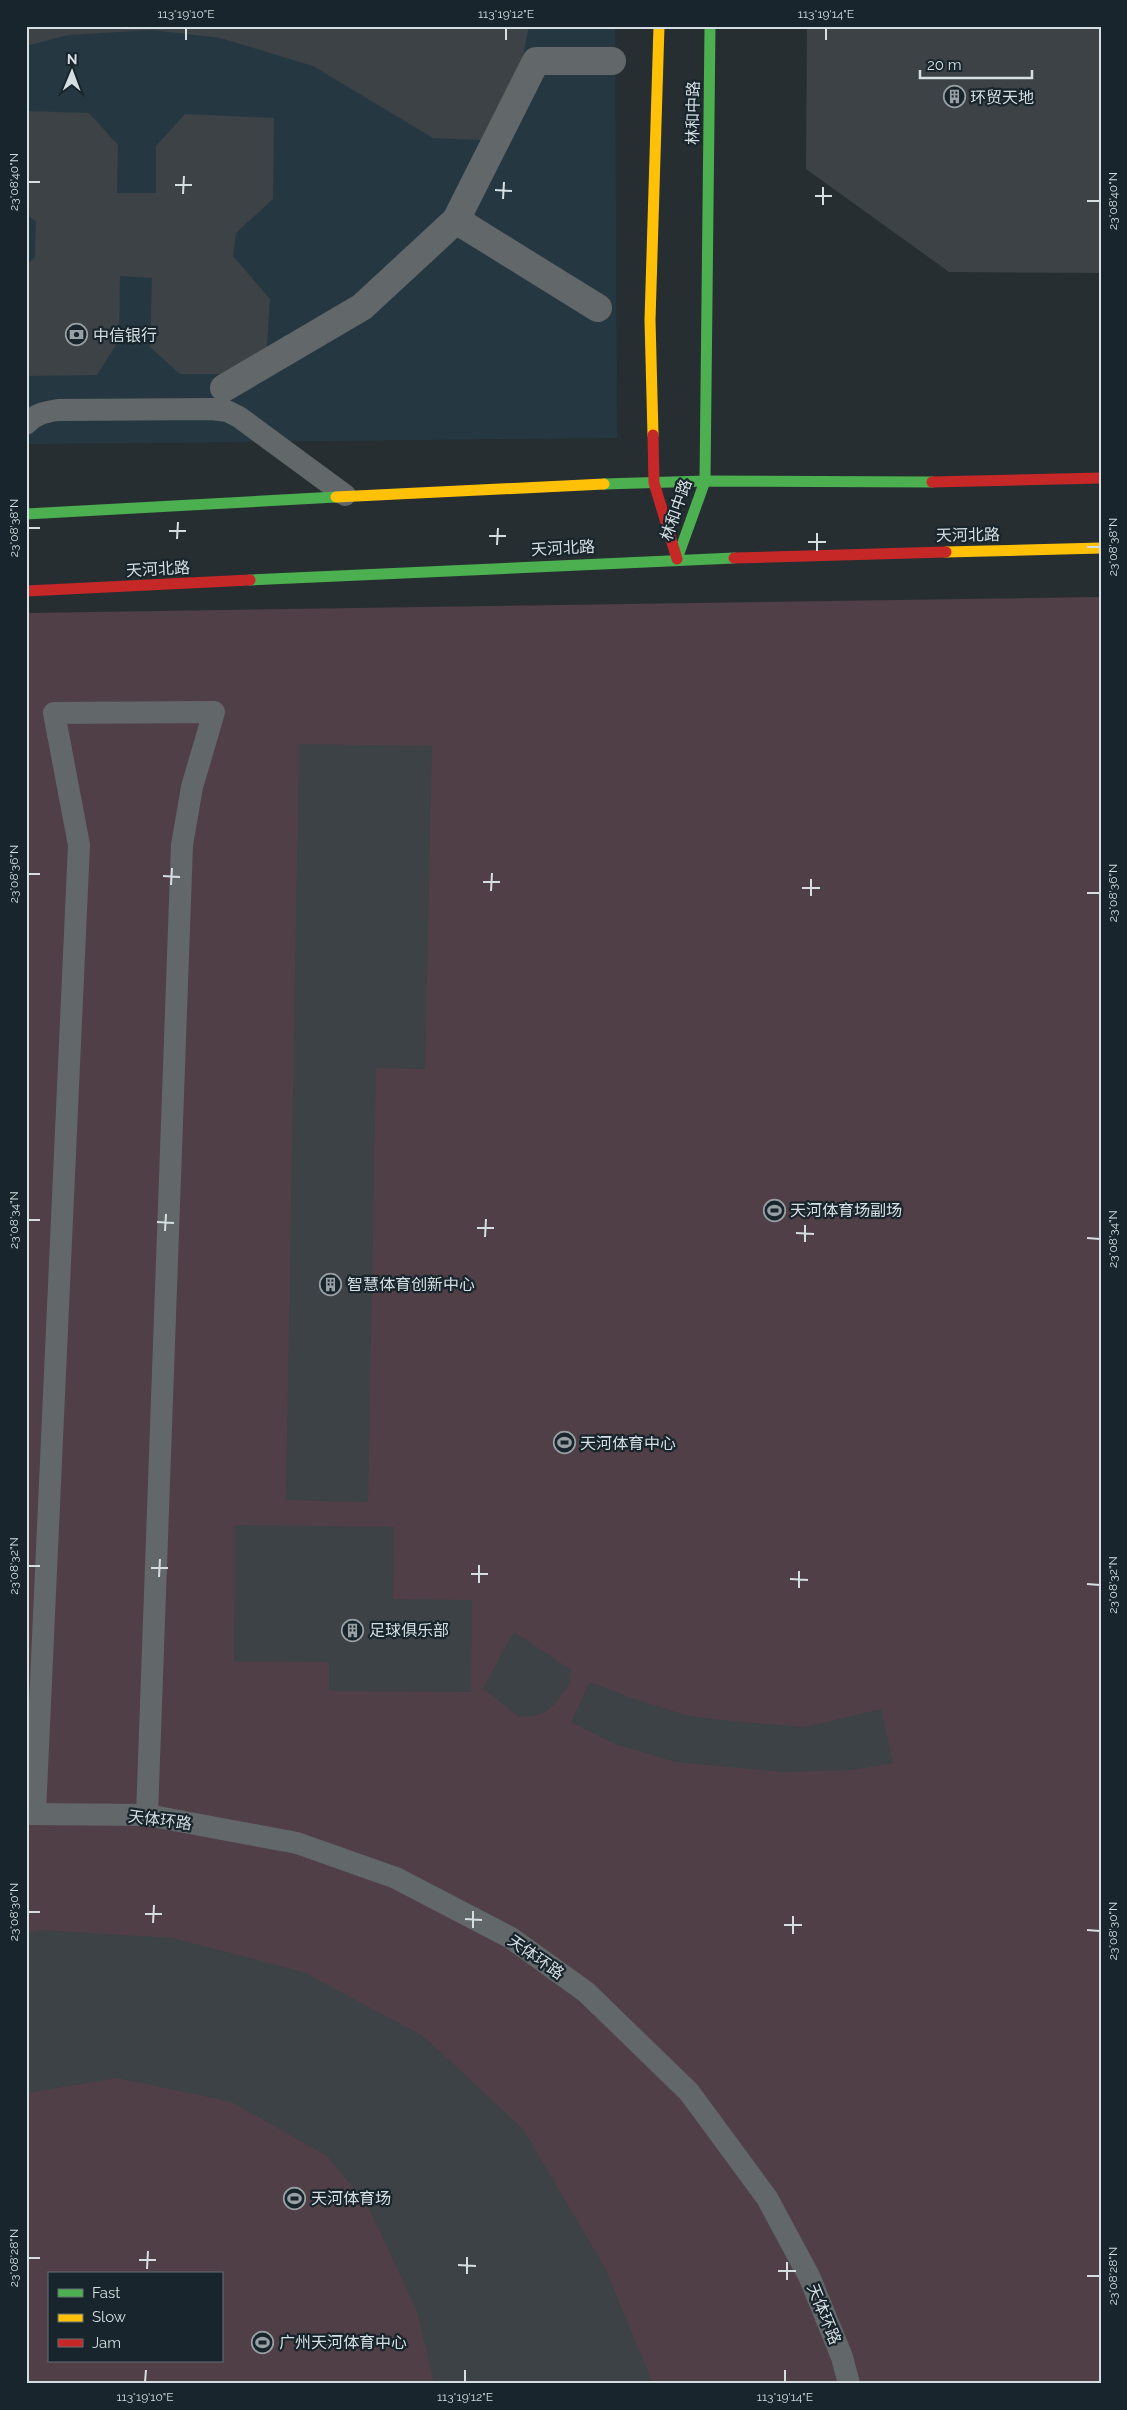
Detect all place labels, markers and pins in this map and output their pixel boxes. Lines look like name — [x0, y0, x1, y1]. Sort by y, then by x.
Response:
building icon: 环贸天地 — [942, 85, 966, 109]
place label: 环贸天地 — [970, 88, 1034, 107]
bank icon: 中信银行 — [65, 323, 89, 347]
place label: 中信银行 — [93, 326, 157, 345]
sports icon: 天河体育场副场 — [762, 1198, 786, 1222]
place label: 天河体育场副场 — [790, 1201, 902, 1220]
building icon: 智慧体育创新中心 — [319, 1272, 343, 1296]
place label: 智慧体育创新中心 — [347, 1275, 475, 1294]
sports icon: 天河体育中心 — [552, 1431, 576, 1455]
place label: 天河体育中心 — [580, 1434, 676, 1453]
building icon: 足球俱乐部 — [341, 1618, 365, 1642]
place label: 足球俱乐部 — [369, 1621, 449, 1640]
sports icon: 天河体育场 — [283, 2186, 307, 2210]
place label: 天河体育场 — [311, 2189, 391, 2208]
sports icon: 广州天河体育中心 — [251, 2330, 275, 2354]
place label: 广州天河体育中心 — [279, 2333, 407, 2352]

